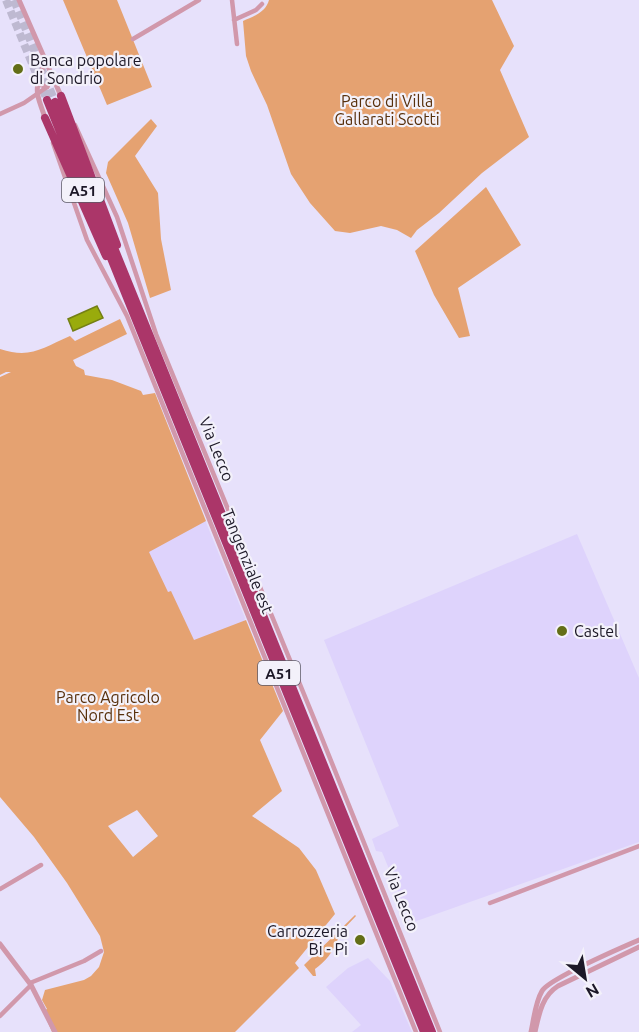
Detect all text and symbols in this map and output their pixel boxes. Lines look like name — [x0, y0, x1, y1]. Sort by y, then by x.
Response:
place label: Banca popolare di Sondrio — [30, 51, 142, 87]
marker: Banca popolare di Sondrio — [11, 62, 25, 76]
park label: Parco di Villa Gallarati Scotti — [334, 92, 440, 128]
road number: A51 — [62, 178, 104, 202]
street label: Via Lecco — [196, 414, 238, 484]
street label: Tangenziale est — [219, 506, 277, 616]
place label: Castel — [574, 622, 618, 640]
marker: Castel — [555, 624, 569, 638]
road number: A51 — [258, 661, 300, 685]
park label: Parco Agricolo Nord Est — [56, 688, 160, 724]
street label: Via Lecco — [381, 864, 423, 934]
place label: Carrozzeria Bi - Pi — [267, 922, 348, 958]
marker: Carrozzeria Bi - Pi — [353, 933, 367, 947]
north arrow — [555, 948, 615, 1008]
text: N — [583, 980, 602, 1002]

